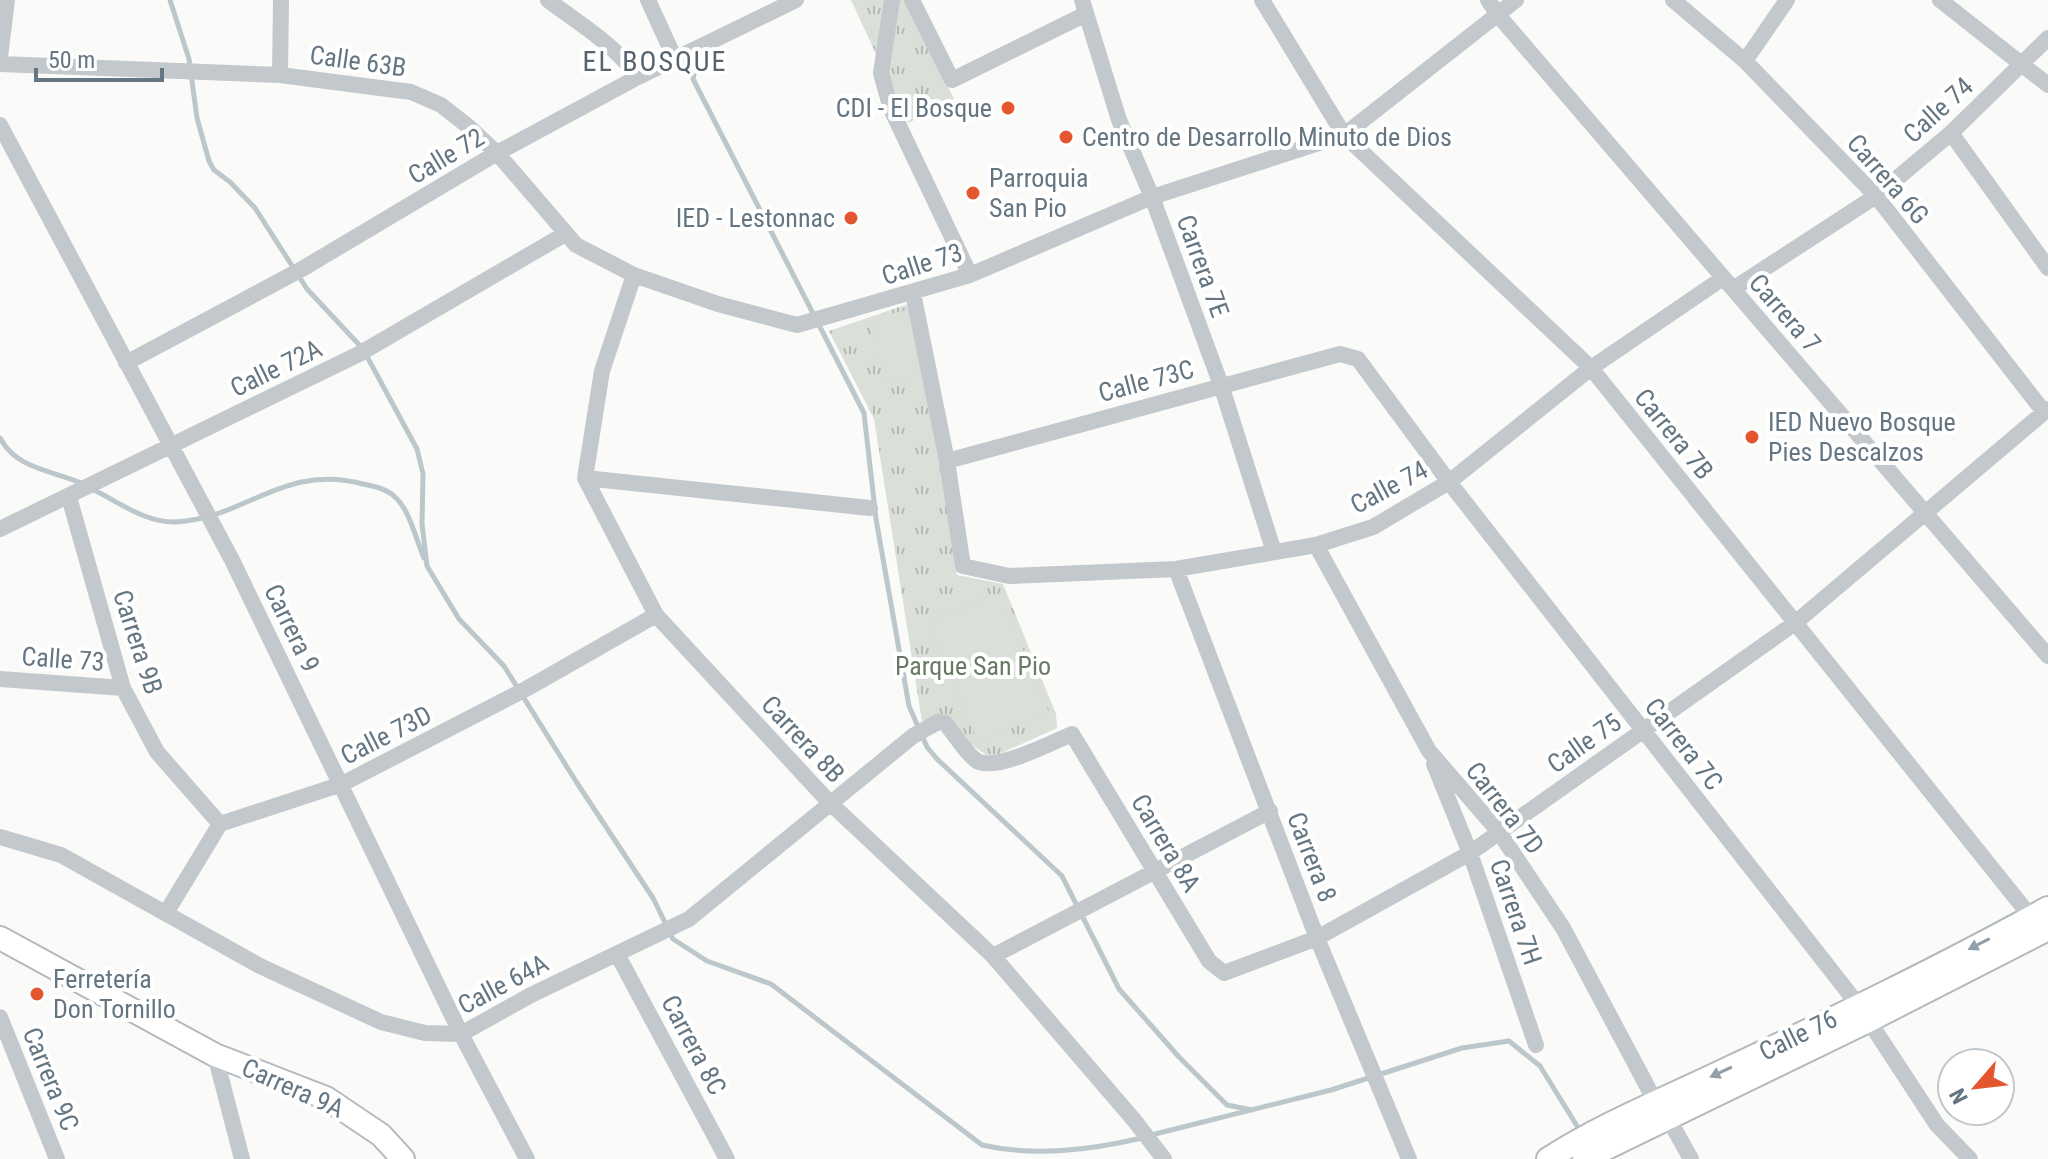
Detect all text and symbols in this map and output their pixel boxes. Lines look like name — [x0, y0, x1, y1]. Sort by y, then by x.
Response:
scale bar — [36, 32, 162, 82]
street label: Calle 63B — [308, 39, 408, 83]
district label: EL BOSQUE — [583, 45, 727, 78]
text: 50 m — [48, 46, 95, 74]
street label: Calle 74 — [1897, 71, 1979, 149]
place label: CDI - El Bosque — [836, 93, 992, 123]
marker: CDI - El Bosque — [999, 99, 1017, 117]
street label: Calle 72 — [403, 122, 489, 190]
place label: Centro de Desarrollo Minuto de Dios — [1082, 122, 1452, 152]
marker: Centro de Desarrollo Minuto de Dios — [1057, 128, 1075, 146]
street label: Carrera 6G — [1841, 128, 1935, 230]
place label: Parroquia San Pio — [989, 163, 1088, 223]
marker: Parroquia San Pio — [964, 184, 982, 202]
place label: IED - Lestonnac — [676, 203, 835, 233]
marker: IED - Lestonnac — [842, 209, 860, 227]
street label: Carrera 7E — [1171, 211, 1235, 321]
street label: Calle 73 — [878, 237, 966, 291]
street label: Carrera 7 — [1743, 268, 1827, 358]
street label: Calle 72A — [225, 333, 327, 403]
street label: Calle 73C — [1095, 354, 1197, 408]
street label: Carrera 7B — [1628, 383, 1720, 485]
place label: IED Nuevo Bosque Pies Descalzos — [1768, 407, 1956, 467]
marker: IED Nuevo Bosque Pies Descalzos — [1743, 428, 1761, 446]
street label: Calle 74 — [1345, 454, 1433, 520]
street label: Carrera 9 — [258, 579, 326, 677]
street label: Carrera 9B — [107, 586, 169, 698]
street label: Calle 73 — [21, 641, 105, 677]
park label: Parque San Pio — [895, 651, 1051, 681]
street label: Carrera 8B — [755, 689, 851, 789]
street label: Carrera 7C — [1639, 692, 1729, 796]
street label: Calle 73D — [336, 699, 436, 771]
street label: Calle 75 — [1541, 707, 1627, 779]
street label: Carrera 7D — [1460, 756, 1550, 860]
street label: Carrera 8A — [1125, 789, 1207, 897]
street label: Carrera 8 — [1281, 808, 1343, 906]
street label: Carrera 7H — [1484, 855, 1548, 969]
one-way arrow — [1967, 937, 1990, 951]
street label: Calle 64A — [453, 948, 553, 1020]
place label: Ferretería Don Tornillo — [53, 964, 176, 1024]
marker: Ferretería Don Tornillo — [28, 985, 46, 1003]
street label: Carrera 8C — [655, 990, 733, 1100]
street label: Calle 76 — [1754, 1003, 1842, 1067]
street label: Carrera 9C — [17, 1023, 85, 1135]
north arrow — [1936, 1047, 2016, 1127]
street label: Carrera 9A — [237, 1052, 349, 1124]
one-way arrow — [1709, 1065, 1732, 1079]
text: N — [1945, 1084, 1973, 1108]

